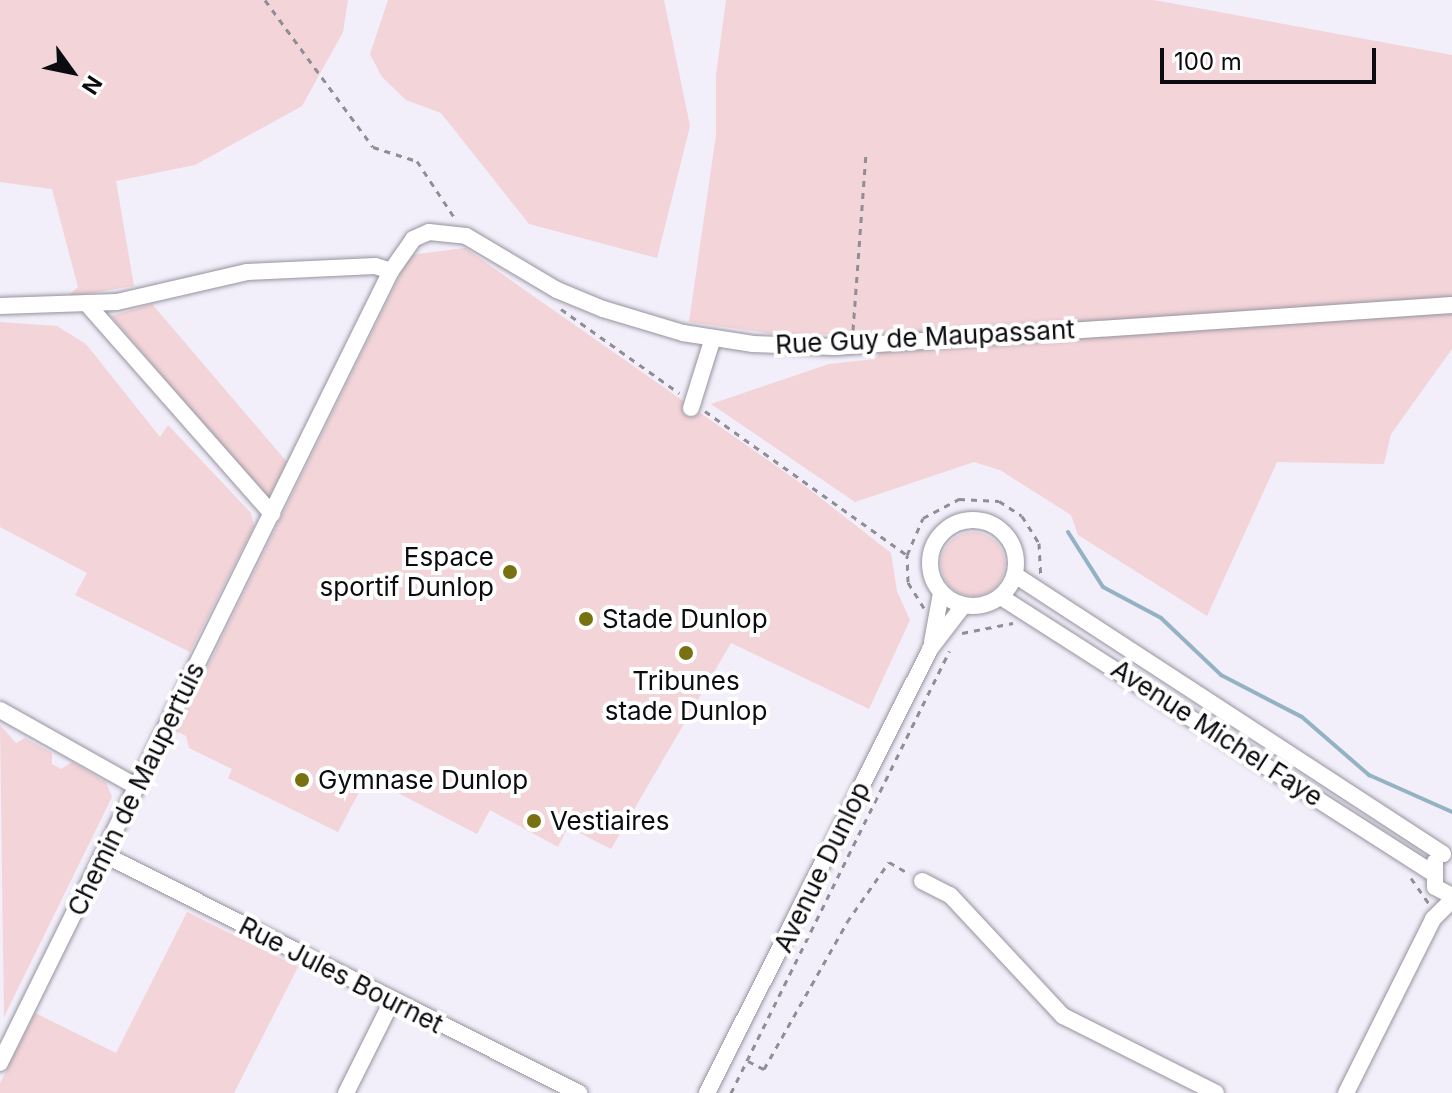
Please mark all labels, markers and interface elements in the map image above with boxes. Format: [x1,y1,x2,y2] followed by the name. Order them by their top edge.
[32,32,112,112] north arrow
[1164,32,1380,82] scale bar
[1174,47,1242,76] text: 100 m
[77,71,108,99] text: N
[774,314,1076,360] street label: Rue Guy de Maupassant
[320,541,494,602] place label: Espace sportif Dunlop
[501,563,519,581] marker: Espace sportif Dunlop
[602,603,768,635] place label: Stade Dunlop
[577,610,595,628] marker: Stade Dunlop
[677,644,695,662] marker: Tribunes stade Dunlop
[1106,653,1328,813] street label: Avenue Michel Faye
[61,657,211,921] street label: Chemin de Maupertuis
[605,665,767,726] place label: Tribunes stade Dunlop
[318,764,528,796] place label: Gymnase Dunlop
[293,771,311,789] marker: Gymnase Dunlop
[767,777,877,957] street label: Avenue Dunlop
[550,805,669,837] place label: Vestiaires
[525,812,543,830] marker: Vestiaires
[234,910,448,1040] street label: Rue Jules Bournet

